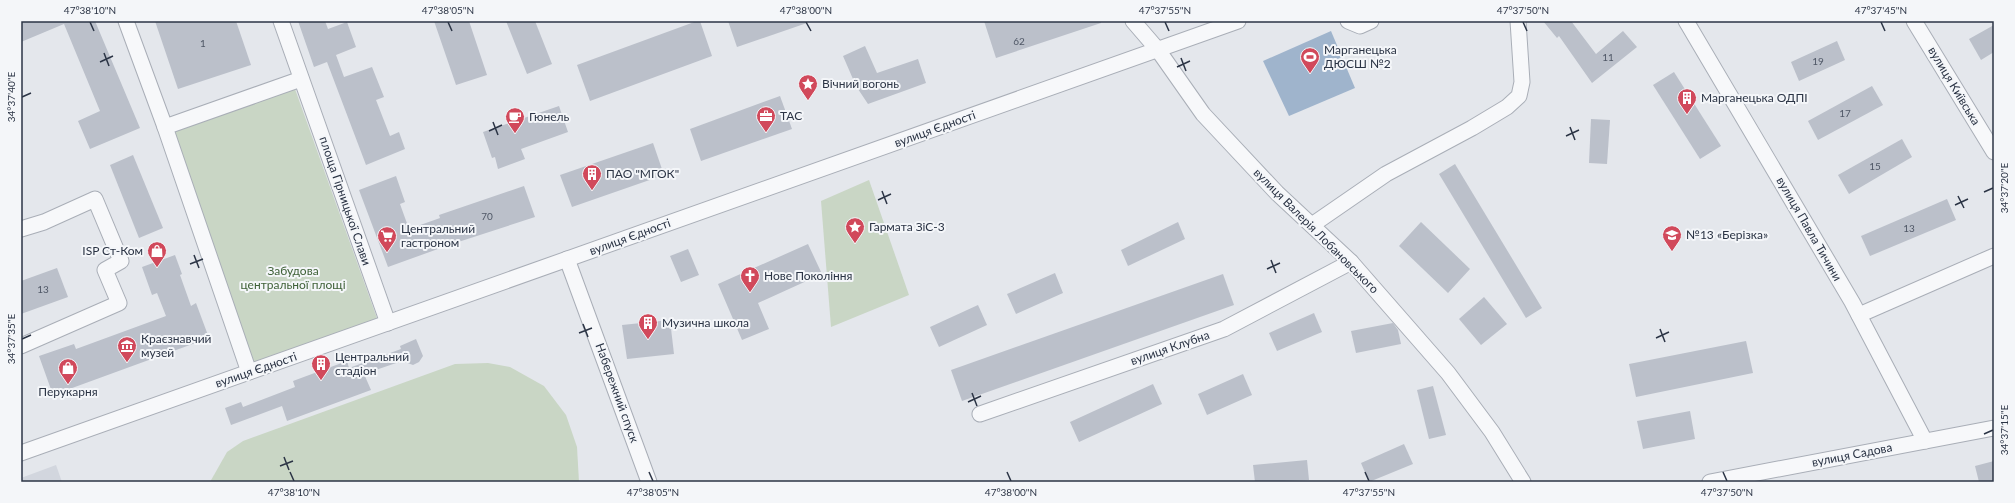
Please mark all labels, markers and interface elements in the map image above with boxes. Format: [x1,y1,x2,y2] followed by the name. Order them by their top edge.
[64,4,116,16] text: 47°38'10"N
[422,4,474,16] text: 47°38'05"N
[780,4,832,16] text: 47°38'00"N
[1139,4,1191,16] text: 47°37'55"N
[1497,4,1549,16] text: 47°37'50"N
[1855,4,1907,16] text: 47°37'45"N
[1013,35,1025,47] house number: 62
[200,37,206,49] house number: 1
[1324,42,1397,71] place label: Марганецька ДЮСШ №2
[1925,44,1984,128] street label: вулиця Київська
[1299,46,1321,74] sports icon: Марганецька ДЮСШ №2
[1602,51,1614,63] house number: 11
[1812,55,1824,67] house number: 19
[5,72,17,122] text: 34°37'40"E
[797,73,819,101] place icon: Вічний вогонь
[822,76,899,91] place label: Вічний вогонь
[1676,87,1698,115] building icon: Марганецька ОДПІ
[1701,90,1808,105] place label: Марганецька ОДПІ
[755,105,777,133] office icon: ТАС
[504,106,526,134] cafe icon: Гюнель
[892,107,978,150] street label: вулиця Єдності
[1839,107,1851,119] house number: 17
[780,108,802,123] place label: ТАС
[529,109,570,124] place label: Гюнель
[316,134,375,267] street label: площа Гірницької Слави
[1869,160,1881,172] house number: 15
[581,163,603,191] building icon: ПАО "МГОК"
[1998,163,2010,213] text: 34°37'20"E
[1251,165,1382,296] street label: вулиця Валерія Лобановського
[606,166,679,181] place label: ПАО "МГОК"
[1774,174,1845,284] street label: вулиця Павла Тичини
[481,210,493,222] house number: 70
[587,215,673,258] street label: вулиця Єдності
[844,216,866,244] place icon: Гармата ЗіС-3
[869,219,945,234] place label: Гармата ЗіС-3
[401,221,475,250] place label: Центральний гастроном
[1903,222,1915,234] house number: 13
[1661,224,1683,252] school or university icon: №13 «Берізка»
[376,225,398,253] supermarket icon: Центральний гастроном
[1686,227,1768,242] place label: №13 «Берізка»
[146,240,168,268] shop icon: ISP Ст-Ком
[82,243,143,258] place label: ISP Ст-Ком
[240,263,346,292] park label: Забудова центральної площі
[739,265,761,293] church icon: Нове Покоління
[764,268,853,283] place label: Нове Покоління
[37,283,49,295] house number: 13
[637,312,659,340] building icon: Музична школа
[5,314,17,364] text: 34°37'35"E
[662,315,749,330] place label: Музична школа
[1128,327,1211,368] street label: вулиця Клубна
[141,331,212,360] place label: Краєзнавчий музей
[116,335,138,363] museum icon: Краєзнавчий музей
[592,341,643,445] street label: Набережний спуск
[213,349,299,391] street label: вулиця Єдності
[335,349,409,378] place label: Центральний стадіон
[310,353,332,381] building icon: Центральний стадіон
[57,357,79,385] shop icon: Перукарня
[38,384,98,399] place label: Перукарня
[1998,405,2010,455] text: 34°37'15"E
[1810,439,1893,470] street label: вулиця Садова
[268,486,320,498] text: 47°38'10"N
[627,486,679,498] text: 47°38'05"N
[985,486,1037,498] text: 47°38'00"N
[1343,486,1395,498] text: 47°37'55"N
[1701,486,1753,498] text: 47°37'50"N

